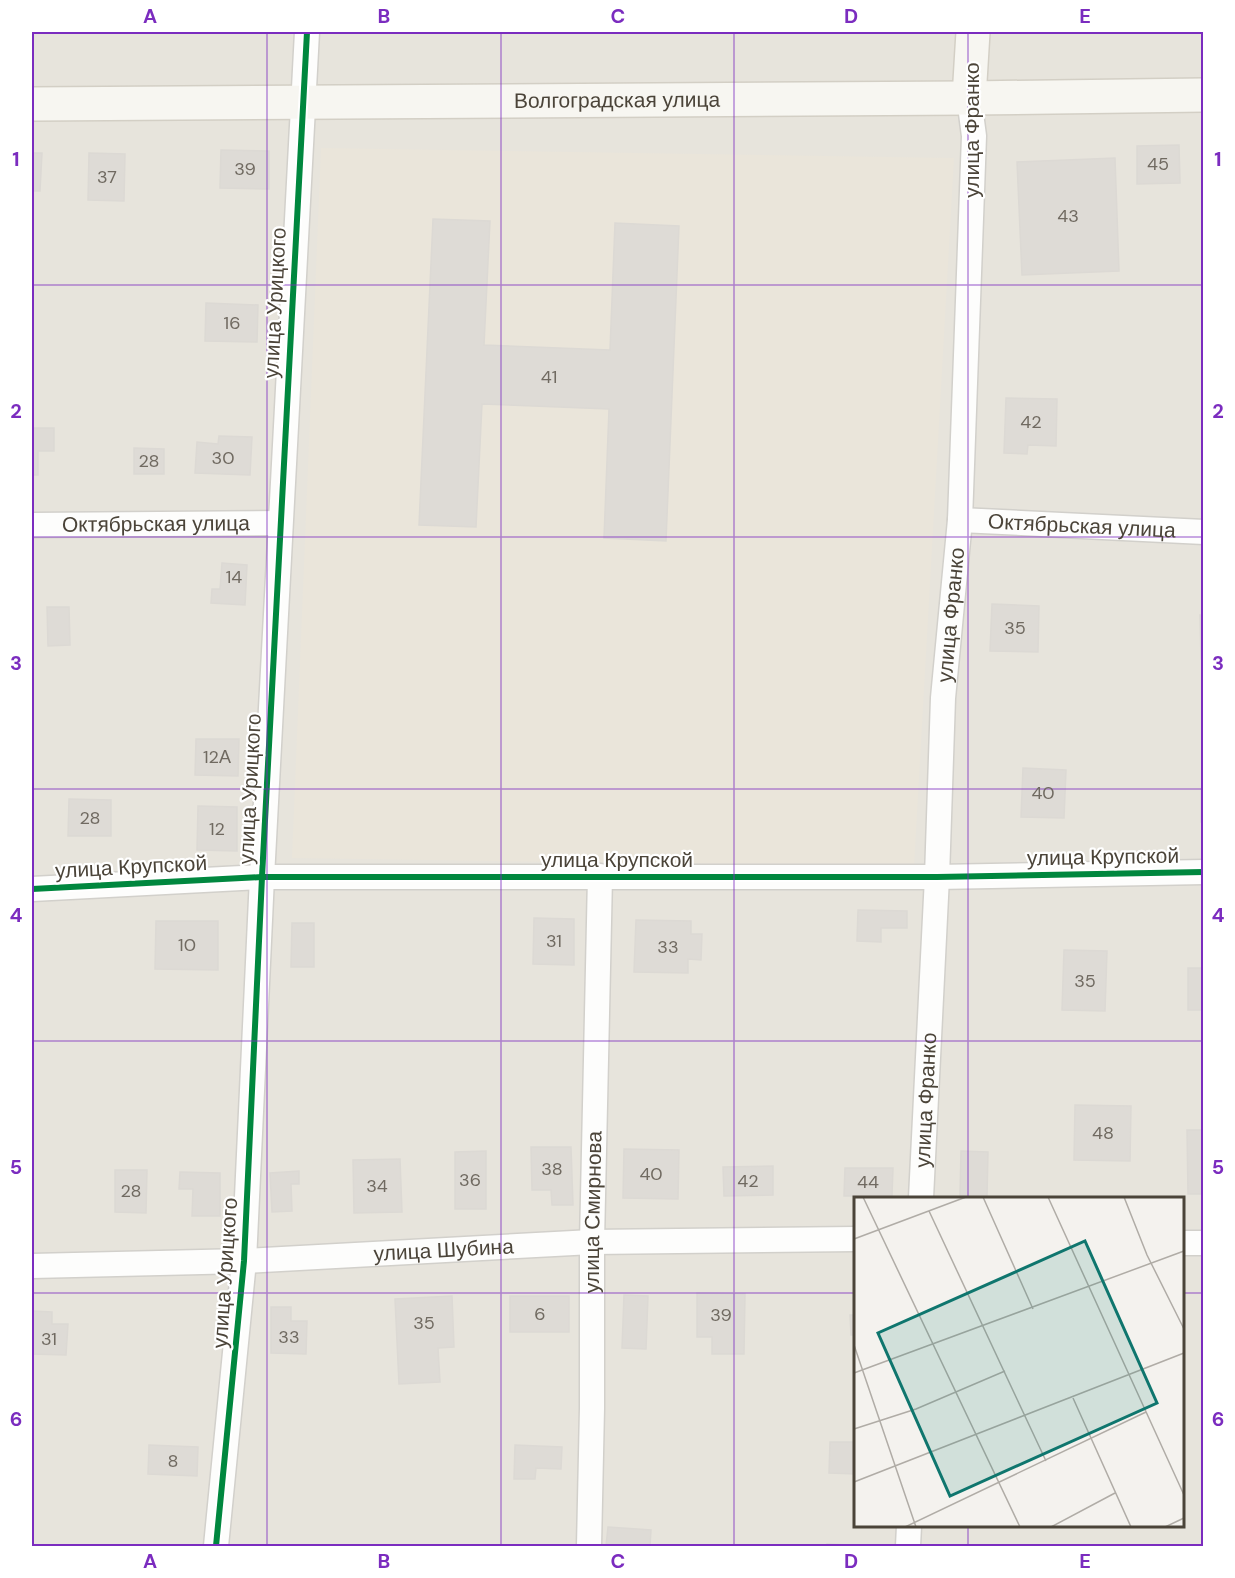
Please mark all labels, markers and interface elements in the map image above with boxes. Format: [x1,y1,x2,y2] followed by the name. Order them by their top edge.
[143,3,157,29] text: A
[378,3,390,29] text: B
[611,3,625,29] text: C
[844,3,858,29] text: D
[1079,3,1091,29] text: E
[958,62,986,198] street label: улица Франко
[514,86,721,115] street label: Волгоградская улица
[12,146,20,172] text: 1
[1214,146,1222,172] text: 1
[1147,152,1169,176] house number: 45
[234,157,256,181] house number: 39
[97,165,117,189] house number: 37
[1057,204,1079,228] house number: 43
[257,227,293,379] street label: улица Урицкого
[224,311,240,335] house number: 16
[541,365,557,389] house number: 41
[10,398,22,424] text: 2
[1212,398,1224,424] text: 2
[1020,410,1042,434] house number: 42
[212,446,234,470] house number: 30
[138,449,160,473] house number: 28
[987,507,1177,545] street label: Октябрьская улица
[62,509,250,539] street label: Октябрьская улица
[931,546,971,684] street label: улица Франко
[226,565,242,589] house number: 14
[1004,616,1026,640] house number: 35
[10,650,22,676] text: 3
[1212,650,1224,676] text: 3
[232,713,268,865] street label: улица Урицкого
[203,745,231,769] house number: 12А
[1031,781,1055,805] house number: 40
[79,806,101,830] house number: 28
[209,817,225,841] house number: 12
[1027,842,1179,872] street label: улица Крупской
[541,846,693,874] street label: улица Крупской
[54,849,208,885] street label: улица Крупской
[10,902,23,928] text: 4
[1212,902,1225,928] text: 4
[546,929,562,953] house number: 31
[178,933,196,957] house number: 10
[657,935,679,959] house number: 33
[1074,969,1096,993] house number: 35
[909,1032,943,1168] street label: улица Франко
[1092,1121,1114,1145] house number: 48
[578,1130,608,1293] street label: улица Смирнова
[10,1154,22,1180] text: 5
[1212,1154,1224,1180] text: 5
[541,1157,563,1181] house number: 38
[639,1162,663,1186] house number: 40
[459,1168,481,1192] house number: 36
[737,1169,759,1193] house number: 42
[857,1170,879,1194] house number: 44
[366,1174,388,1198] house number: 34
[120,1179,142,1203] house number: 28
[206,1197,244,1349] street label: улица Урицкого
[854,1197,1184,1527] inset map
[373,1232,515,1268] street label: улица Шубина
[534,1302,546,1326] house number: 6
[710,1303,732,1327] house number: 39
[413,1311,435,1335] house number: 35
[278,1325,300,1349] house number: 33
[41,1327,57,1351] house number: 31
[10,1406,22,1432] text: 6
[1212,1406,1224,1432] text: 6
[168,1449,178,1473] house number: 8
[143,1548,157,1574] text: A
[378,1548,390,1574] text: B
[611,1548,625,1574] text: C
[844,1548,858,1574] text: D
[1079,1548,1091,1574] text: E

